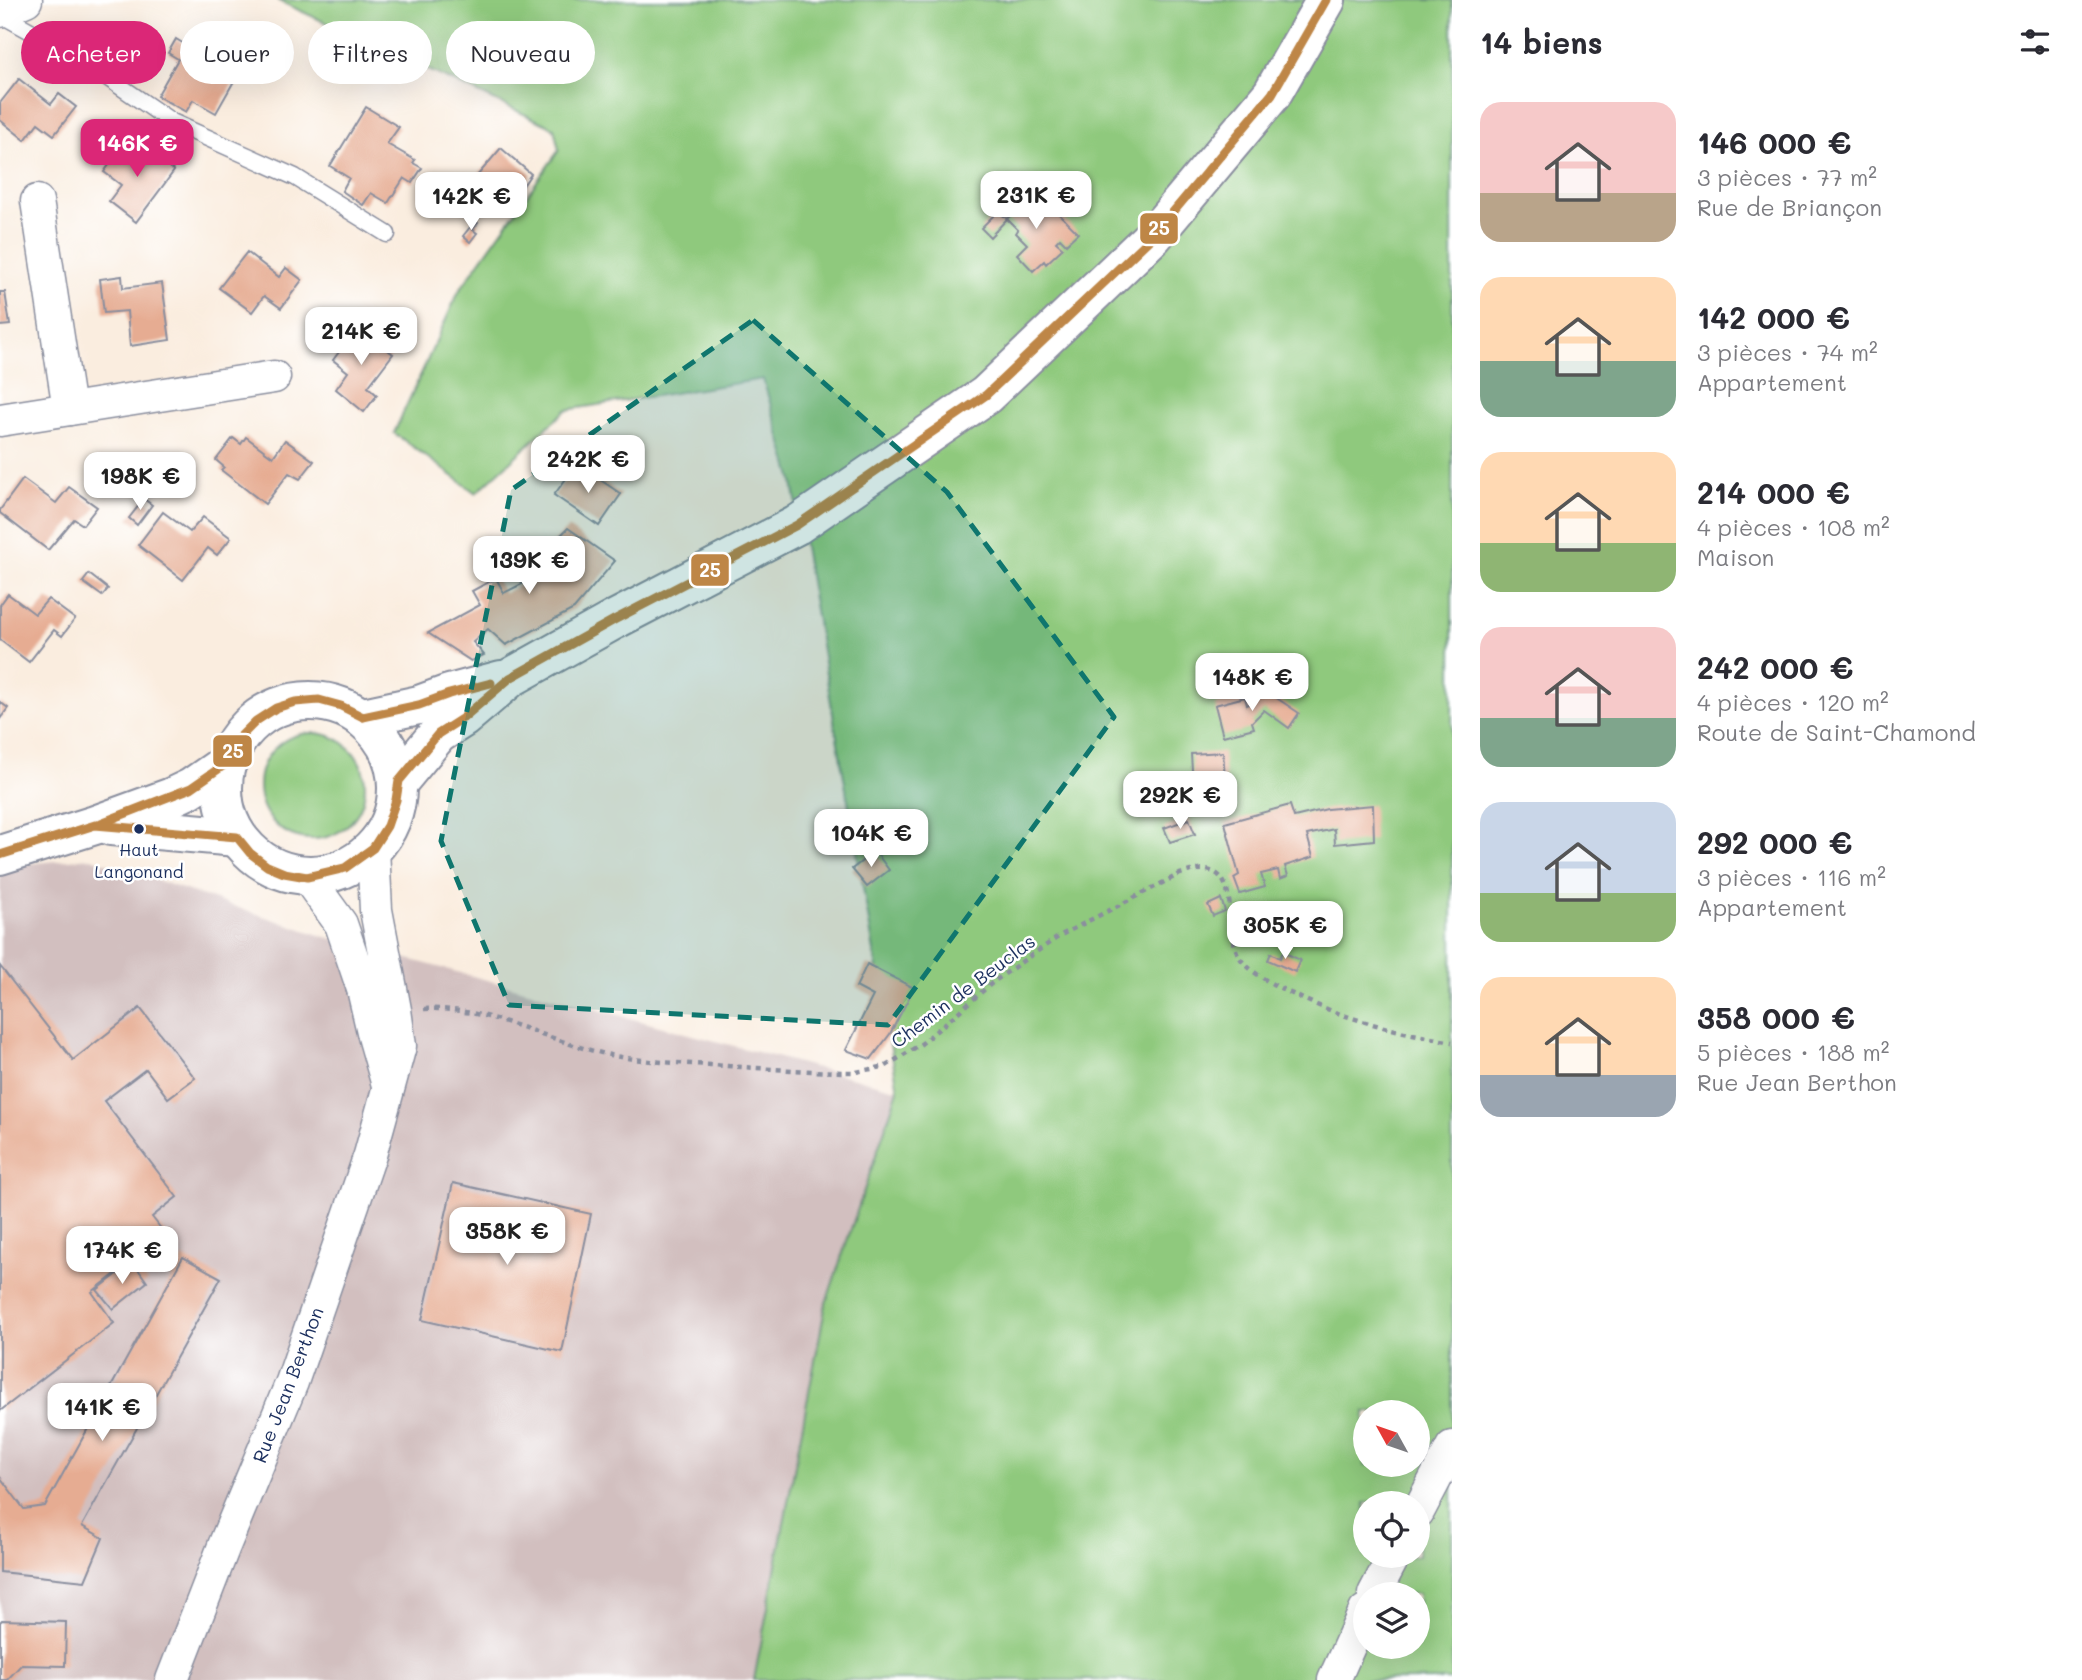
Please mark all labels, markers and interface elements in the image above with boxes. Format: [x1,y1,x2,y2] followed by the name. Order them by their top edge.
[21,21,166,84] chip: Acheter
[180,21,294,84] chip: Louer
[308,21,432,84] chip: Filtres
[446,21,595,84] chip: Nouveau
[1480,22,1603,62] text: 14 biens
[2016,23,2054,61] icon: filters
[80,120,194,179] pin: 146K €
[1697,122,1851,162] text: 146 000 €
[97,127,177,157] text: 146K €
[1536,130,1620,214] icon: home
[1697,162,1877,192] text: 3 pièces · 77 m²
[979,172,1093,231] pin: 231K €
[414,173,528,232] pin: 142K €
[997,179,1075,209] text: 231K €
[431,180,511,210] text: 142K €
[1697,192,1882,222] text: Rue de Briançon
[1139,212,1179,245] line badge: 25
[1148,215,1170,240] text: 25
[1697,297,1850,337] text: 142 000 €
[1536,305,1620,389] icon: home
[304,308,418,367] pin: 214K €
[321,315,401,345] text: 214K €
[1697,337,1878,367] text: 3 pièces · 74 m²
[1697,367,1847,397] text: Appartement
[531,435,645,495] pin: 242K €
[547,443,629,473] text: 242K €
[83,452,197,512] pin: 198K €
[100,460,180,490] text: 198K €
[1697,472,1850,512] text: 214 000 €
[1536,480,1620,564] icon: home
[1697,512,1890,542] text: 4 pièces · 108 m²
[472,536,586,596] pin: 139K €
[1697,542,1774,572] text: Maison
[489,544,569,574] text: 139K €
[690,553,730,587] line badge: 25
[699,557,721,582] text: 25
[1697,647,1853,687] text: 242 000 €
[1195,654,1309,713] pin: 148K €
[1536,655,1620,739] icon: home
[1211,661,1293,691] text: 148K €
[1697,687,1889,717] text: 4 pièces · 120 m²
[1697,717,1976,747] text: Route de Saint-Chamond
[212,734,253,768] line badge: 25
[222,738,244,763] text: 25
[1123,772,1237,831] pin: 292K €
[1139,779,1221,809] text: 292K €
[814,810,928,869] pin: 104K €
[830,817,912,847] text: 104K €
[132,822,146,836] marker: Haut Langonand
[1697,822,1852,862] text: 292 000 €
[1536,830,1620,914] icon: home
[94,838,184,882] place label: Haut Langonand
[1697,862,1886,892] text: 3 pièces · 116 m²
[1697,892,1847,922] text: Appartement
[1228,902,1342,961] pin: 305K €
[1243,909,1327,939] text: 305K €
[886,928,1040,1053] street label: Chemin de Beuclas
[1697,997,1855,1037] text: 358 000 €
[1536,1005,1620,1089] icon: home
[1697,1037,1889,1067] text: 5 pièces · 188 m²
[1697,1067,1897,1097] text: Rue Jean Berthon
[450,1208,564,1267] pin: 358K €
[465,1215,549,1245] text: 358K €
[65,1226,179,1286] pin: 174K €
[82,1234,162,1264] text: 174K €
[246,1303,329,1466] street label: Rue Jean Berthon
[45,1384,159,1443] pin: 141K €
[63,1391,141,1421] text: 141K €
[1353,1400,1430,1477] north arrow
[1353,1400,1430,1659] map controls
[1353,1491,1430,1568] button: locate
[1353,1582,1430,1659] button: layers

